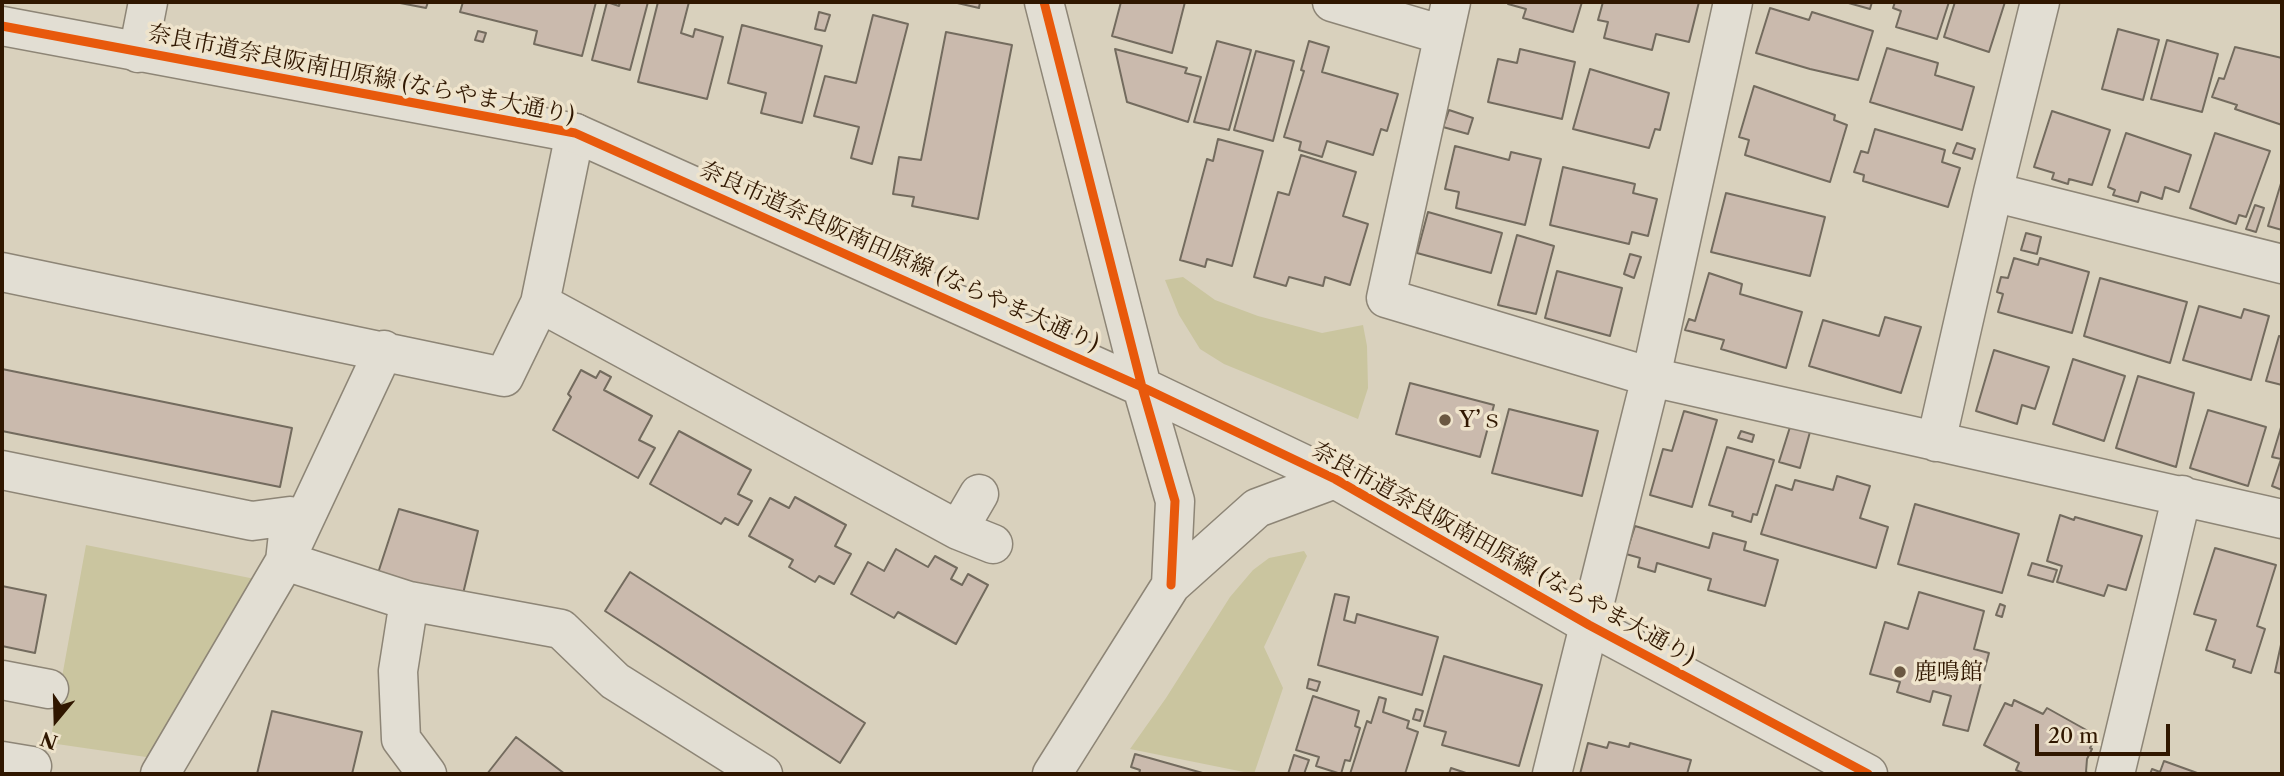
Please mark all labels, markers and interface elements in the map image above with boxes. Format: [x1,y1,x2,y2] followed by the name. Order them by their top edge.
[145,20,577,130] street label: 奈良市道奈良阪南田原線 (ならやま大通り)
[695,156,1103,358] street label: 奈良市道奈良阪南田原線 (ならやま大通り)
[1459,406,1504,434] place label: Y’ｓ
[1437,412,1453,428] marker: Y’ｓ
[1306,437,1700,671] street label: 奈良市道奈良阪南田原線 (ならやま大通り)
[1914,658,1983,686] place label: 鹿鳴館
[1892,664,1908,680] marker: 鹿鳴館
[21,685,91,755] north arrow
[2039,710,2174,754] scale bar
[2048,723,2099,748] text: 20 m
[37,727,61,754] text: N

